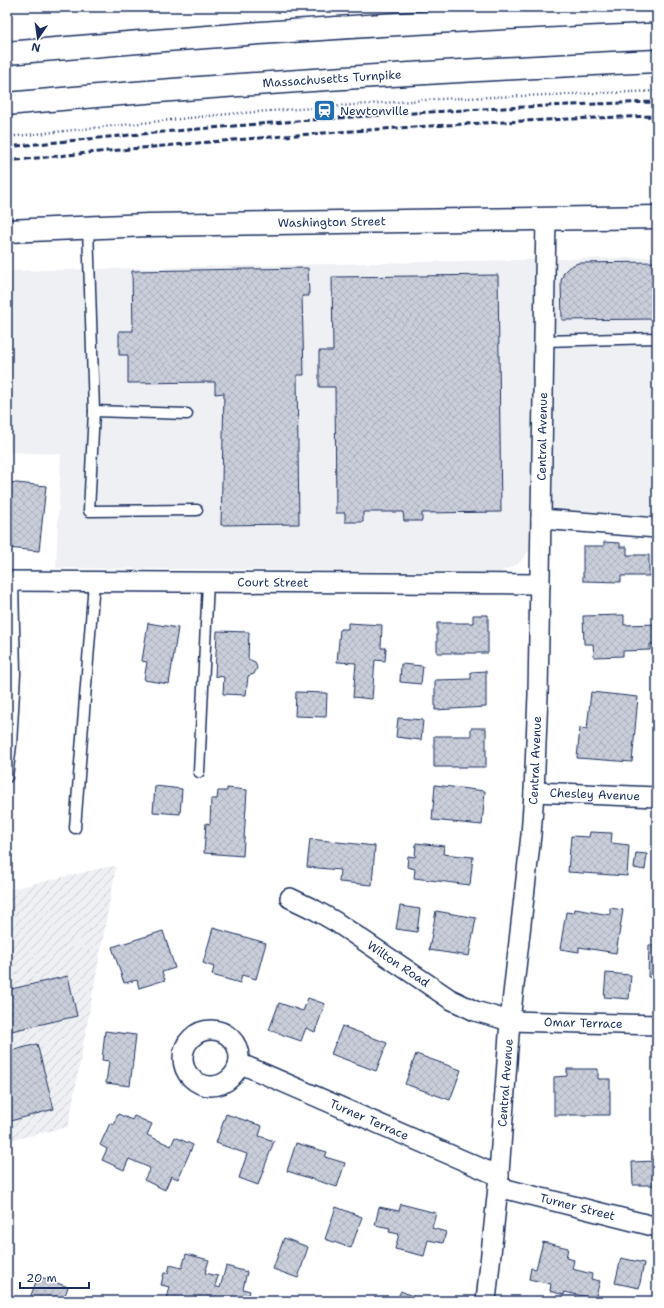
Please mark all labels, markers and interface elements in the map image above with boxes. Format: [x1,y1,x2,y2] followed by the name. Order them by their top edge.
[18,18,58,58] north arrow
[30,39,42,56] text: N
[262,66,402,91] street label: Massachusetts Turnpike
[311,98,337,124] station icon: Newtonville
[340,103,409,119] place label: Newtonville
[278,213,386,231] street label: Washington Street
[534,392,551,481] street label: Central Avenue
[237,574,309,591] street label: Court Street
[525,716,545,805] street label: Central Avenue
[549,785,641,804] street label: Chesley Avenue
[364,937,433,991] street label: Wilton Road
[544,1014,623,1032] street label: Omar Terrace
[494,1038,517,1128] street label: Central Avenue
[327,1095,411,1144] street label: Turner Terrace
[538,1190,617,1224] street label: Turner Street
[20,1264,89,1290] scale bar
[26,1270,57,1286] text: 20 m

